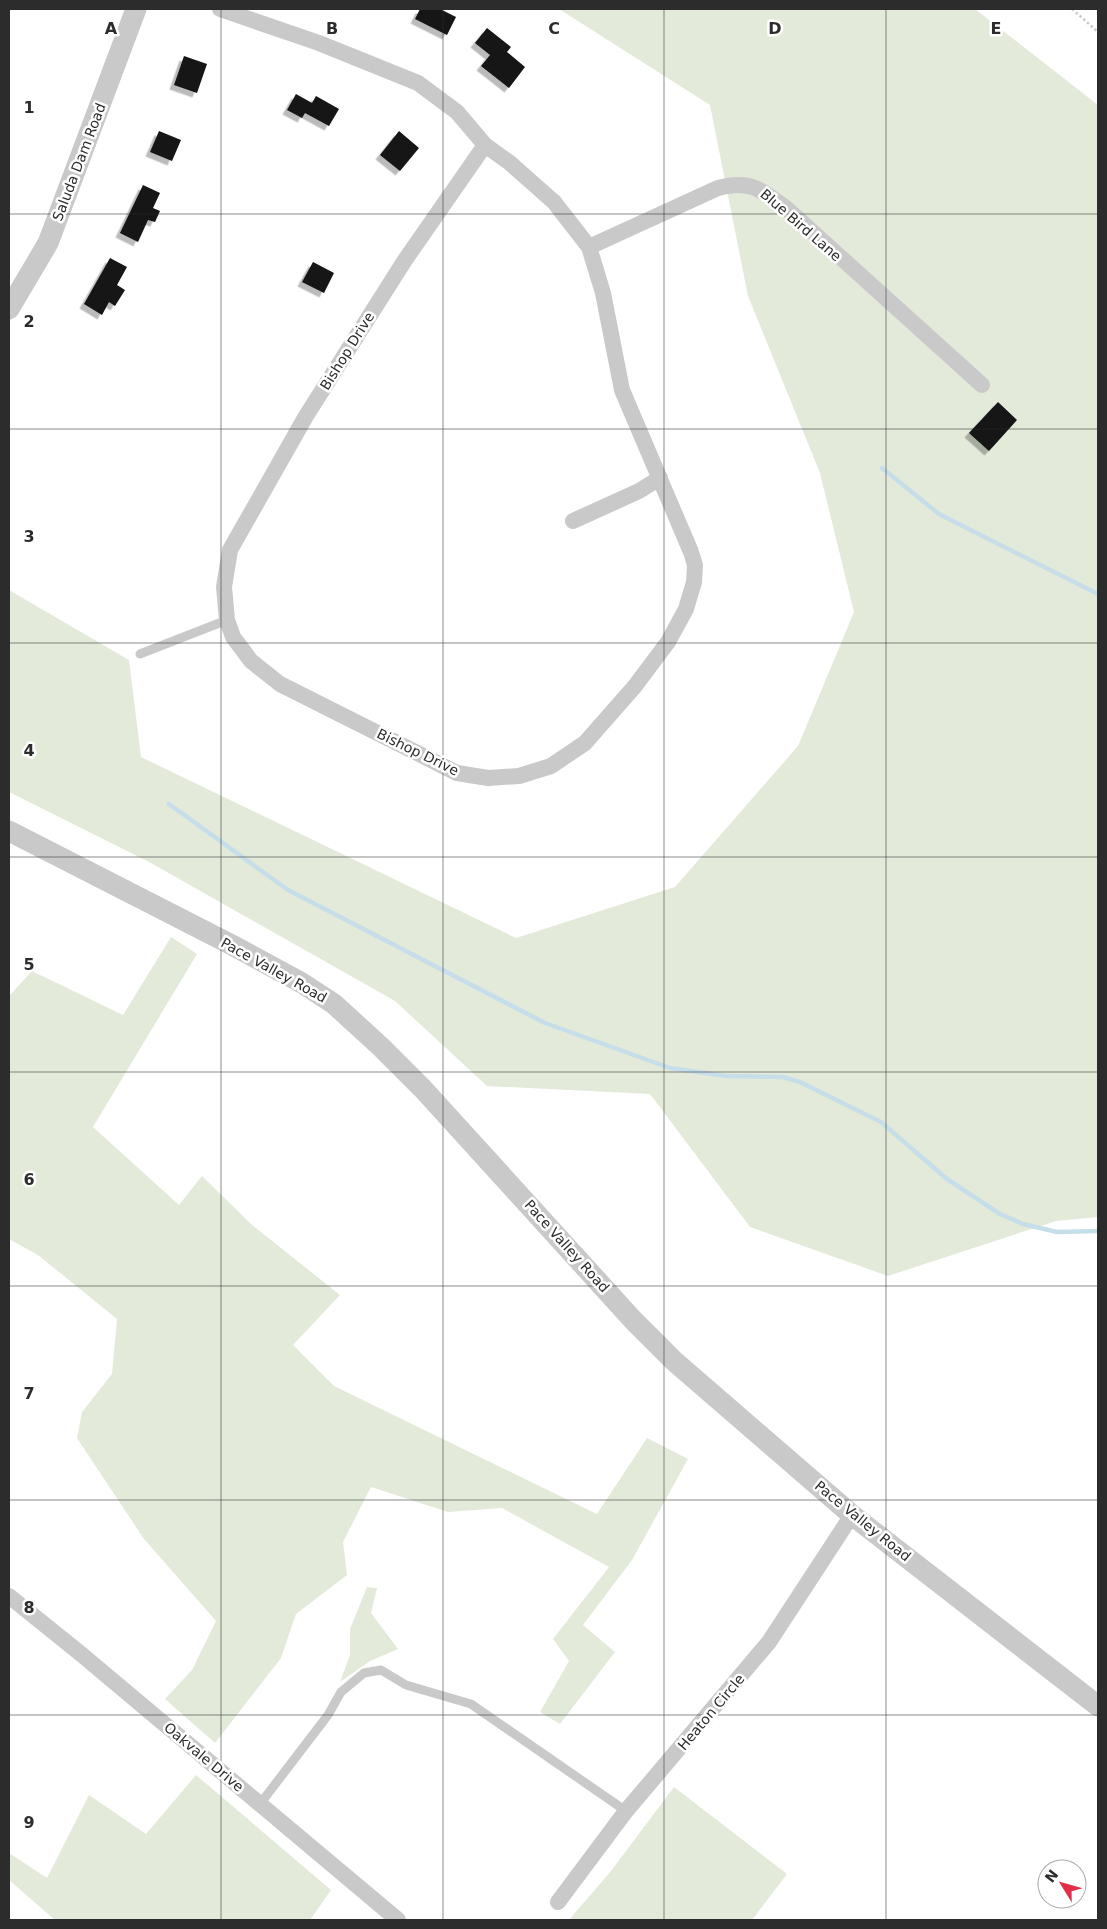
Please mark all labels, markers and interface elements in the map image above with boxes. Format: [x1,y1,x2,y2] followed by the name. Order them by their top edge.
[105,19,118,38] text: A
[326,19,338,38] text: B
[548,19,560,38] text: C
[768,19,782,38] text: D
[991,19,1001,38] text: E
[23,98,35,117] text: 1
[49,101,109,223] street label: Saluda Dam Road
[757,186,845,264] street label: Blue Bird Lane
[317,309,377,393] street label: Bishop Drive
[23,312,35,331] text: 2
[23,527,35,546] text: 3
[375,725,461,779] street label: Bishop Drive
[23,741,35,760] text: 4
[218,934,330,1006] street label: Pace Valley Road
[23,955,35,974] text: 5
[23,1170,35,1189] text: 6
[521,1197,613,1295] street label: Pace Valley Road
[23,1384,35,1403] text: 7
[812,1478,914,1564] street label: Pace Valley Road
[23,1598,35,1617] text: 8
[675,1671,747,1753] street label: Heaton Circle
[161,1719,247,1795] street label: Oakvale Drive
[23,1813,35,1832] text: 9
[1037,1859,1087,1909] north arrow
[1042,1867,1062,1886] text: N

